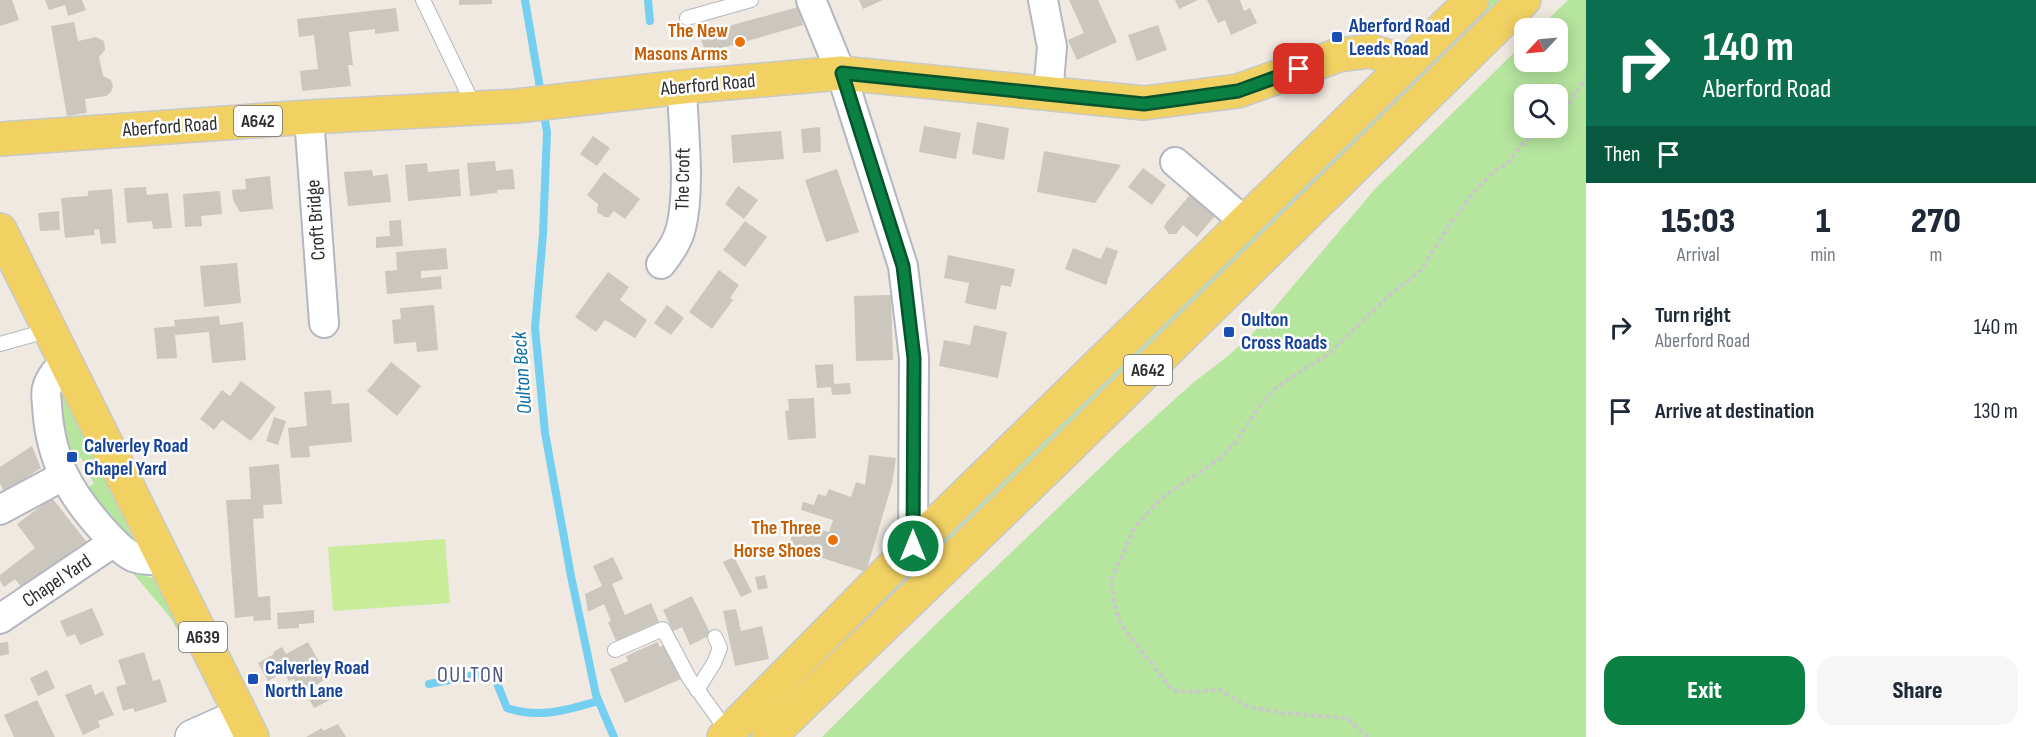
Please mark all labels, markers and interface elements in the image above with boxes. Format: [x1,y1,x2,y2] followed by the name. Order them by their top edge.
[1348,14,1450,61] place label: Aberford Road Leeds Road
[1514,18,1568,72] north arrow
[1514,18,1568,138] map controls
[634,19,728,66] place label: The New Masons Arms
[1703,22,1794,73] text: 140 m
[1604,24,1682,102] icon: right
[1330,30,1344,44] marker: Aberford Road Leeds Road
[733,35,747,49] marker: The New Masons Arms
[1273,43,1324,94] pin
[1282,52,1315,85] icon: arrive
[659,69,756,101] street label: Aberford Road
[1703,73,1831,105] text: Aberford Road
[1514,84,1568,138] button: search
[234,106,282,136] road number: A642
[121,112,218,142] street label: Aberford Road
[1652,138,1685,171] icon: arrive
[1604,141,1640,168] text: Then
[670,147,696,211] street label: The Croft
[301,179,331,261] street label: Croft Bridge
[1661,200,1735,243] text: 15:03
[1816,200,1830,243] text: 1
[1911,200,1961,243] text: 270
[1677,243,1720,267] text: Arrival
[1811,243,1836,267] text: min
[1929,243,1942,267] text: m
[1655,302,1731,329] text: Turn right
[1241,308,1327,355] place label: Oulton Cross Roads
[1604,311,1637,344] icon: right
[1974,314,2018,341] text: 140 m
[1222,325,1236,339] marker: Oulton Cross Roads
[1655,329,1750,353] text: Aberford Road
[507,330,537,415] water label: Oulton Beck
[1124,355,1172,385] road number: A642
[1604,395,1637,428] icon: arrive
[1655,398,1814,425] text: Arrive at destination
[1974,398,2018,425] text: 130 m
[84,434,188,481] place label: Calverley Road Chapel Yard
[65,450,79,464] marker: Calverley Road Chapel Yard
[881,514,945,578] position arrow
[733,516,821,563] place label: The Three Horse Shoes
[826,533,840,547] marker: The Three Horse Shoes
[18,549,96,613] street label: Chapel Yard
[179,622,227,652] road number: A639
[265,656,369,703] place label: Calverley Road North Lane
[1604,656,1805,725] button: Exit
[1817,656,2018,725] button: Share
[437,662,505,689] district label: OULTON
[246,672,260,686] marker: Calverley Road North Lane

